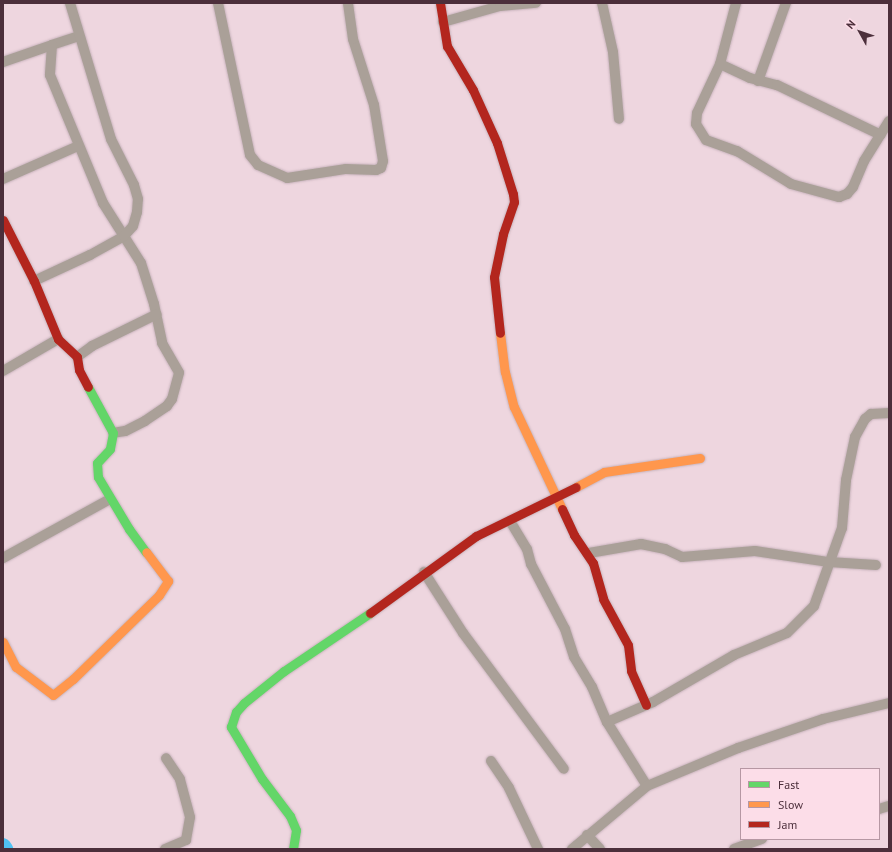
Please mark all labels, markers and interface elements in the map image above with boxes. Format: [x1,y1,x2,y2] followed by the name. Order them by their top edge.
[840,12,880,52] north arrow
[843,17,858,32] text: N
[740,768,880,840] legend
[778,777,799,792] text: Fast
[778,797,803,812] text: Slow
[778,817,797,832] text: Jam

